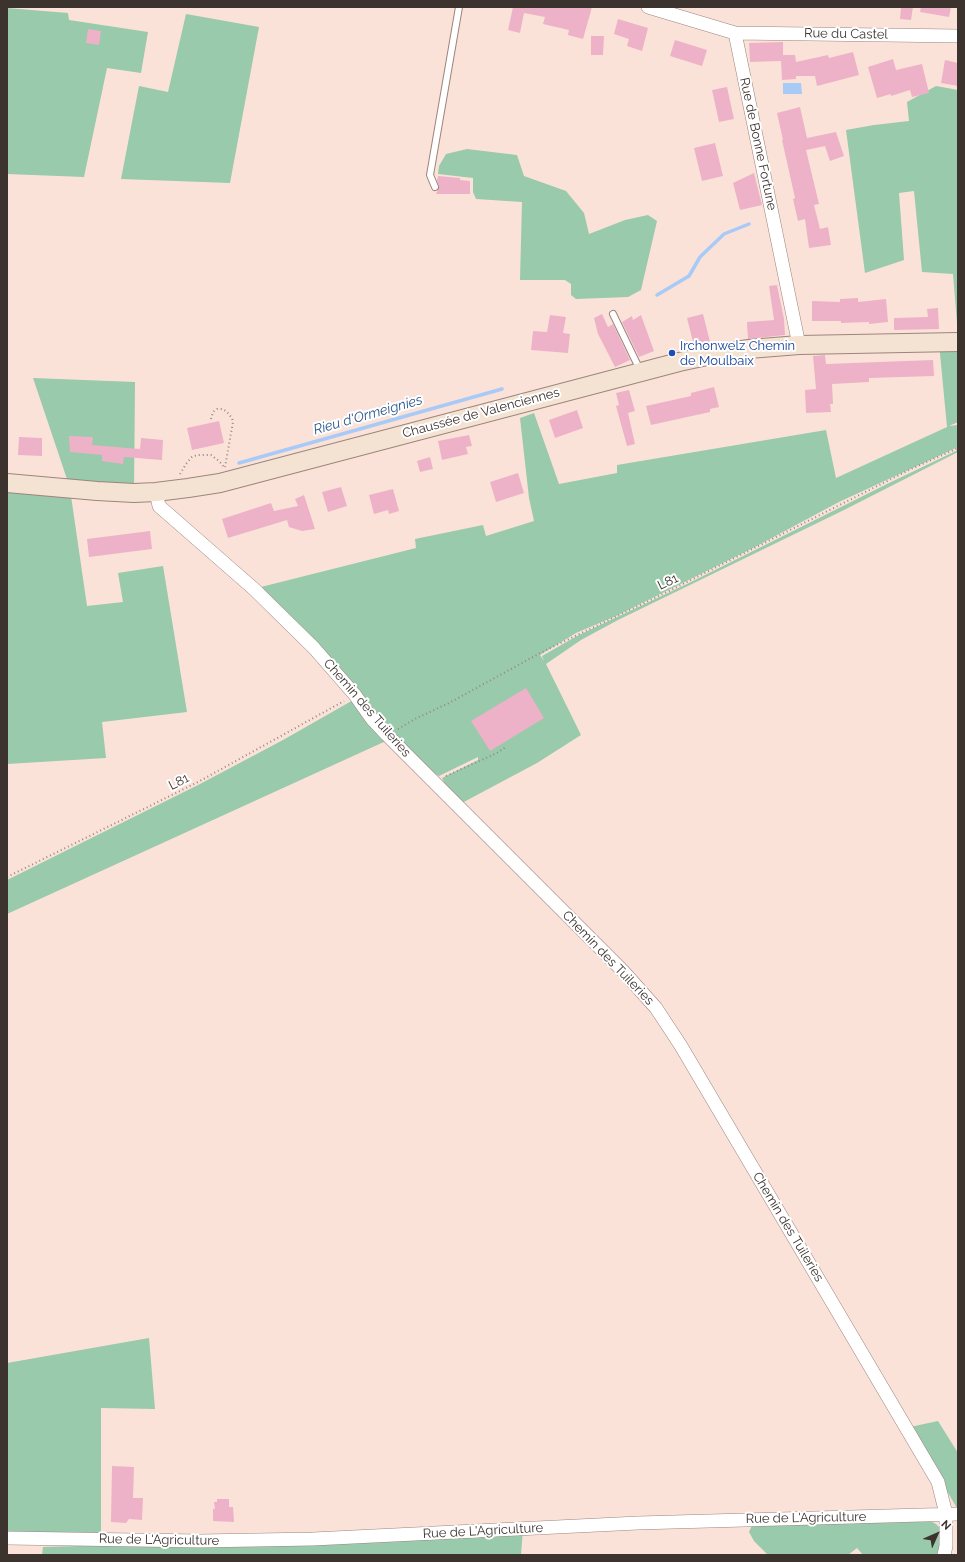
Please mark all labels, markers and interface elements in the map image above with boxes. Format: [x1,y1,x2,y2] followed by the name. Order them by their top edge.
[804,25,888,43] street label: Rue du Castel
[736,76,780,212] street label: Rue de Bonne Fortune
[680,338,795,369] place label: Irchonwelz Chemin de Moulbaix
[667,348,677,358] marker: Irchonwelz Chemin de Moulbaix
[401,384,561,442] street label: Chaussée de Valenciennes
[312,391,424,439] water label: Rieu d'Ormeignies
[655,570,681,594] street label: L81
[320,656,414,760] street label: Chemin des Tuileries
[166,770,192,794] street label: L81
[559,908,657,1008] street label: Chemin des Tuileries
[749,1169,827,1285] street label: Chemin des Tuileries
[746,1509,866,1527] street label: Rue de L'Agriculture
[917,1514,957,1554] north arrow
[938,1518,953,1533] text: N
[422,1520,544,1542] street label: Rue de L'Agriculture
[99,1531,219,1549] street label: Rue de L'Agriculture

